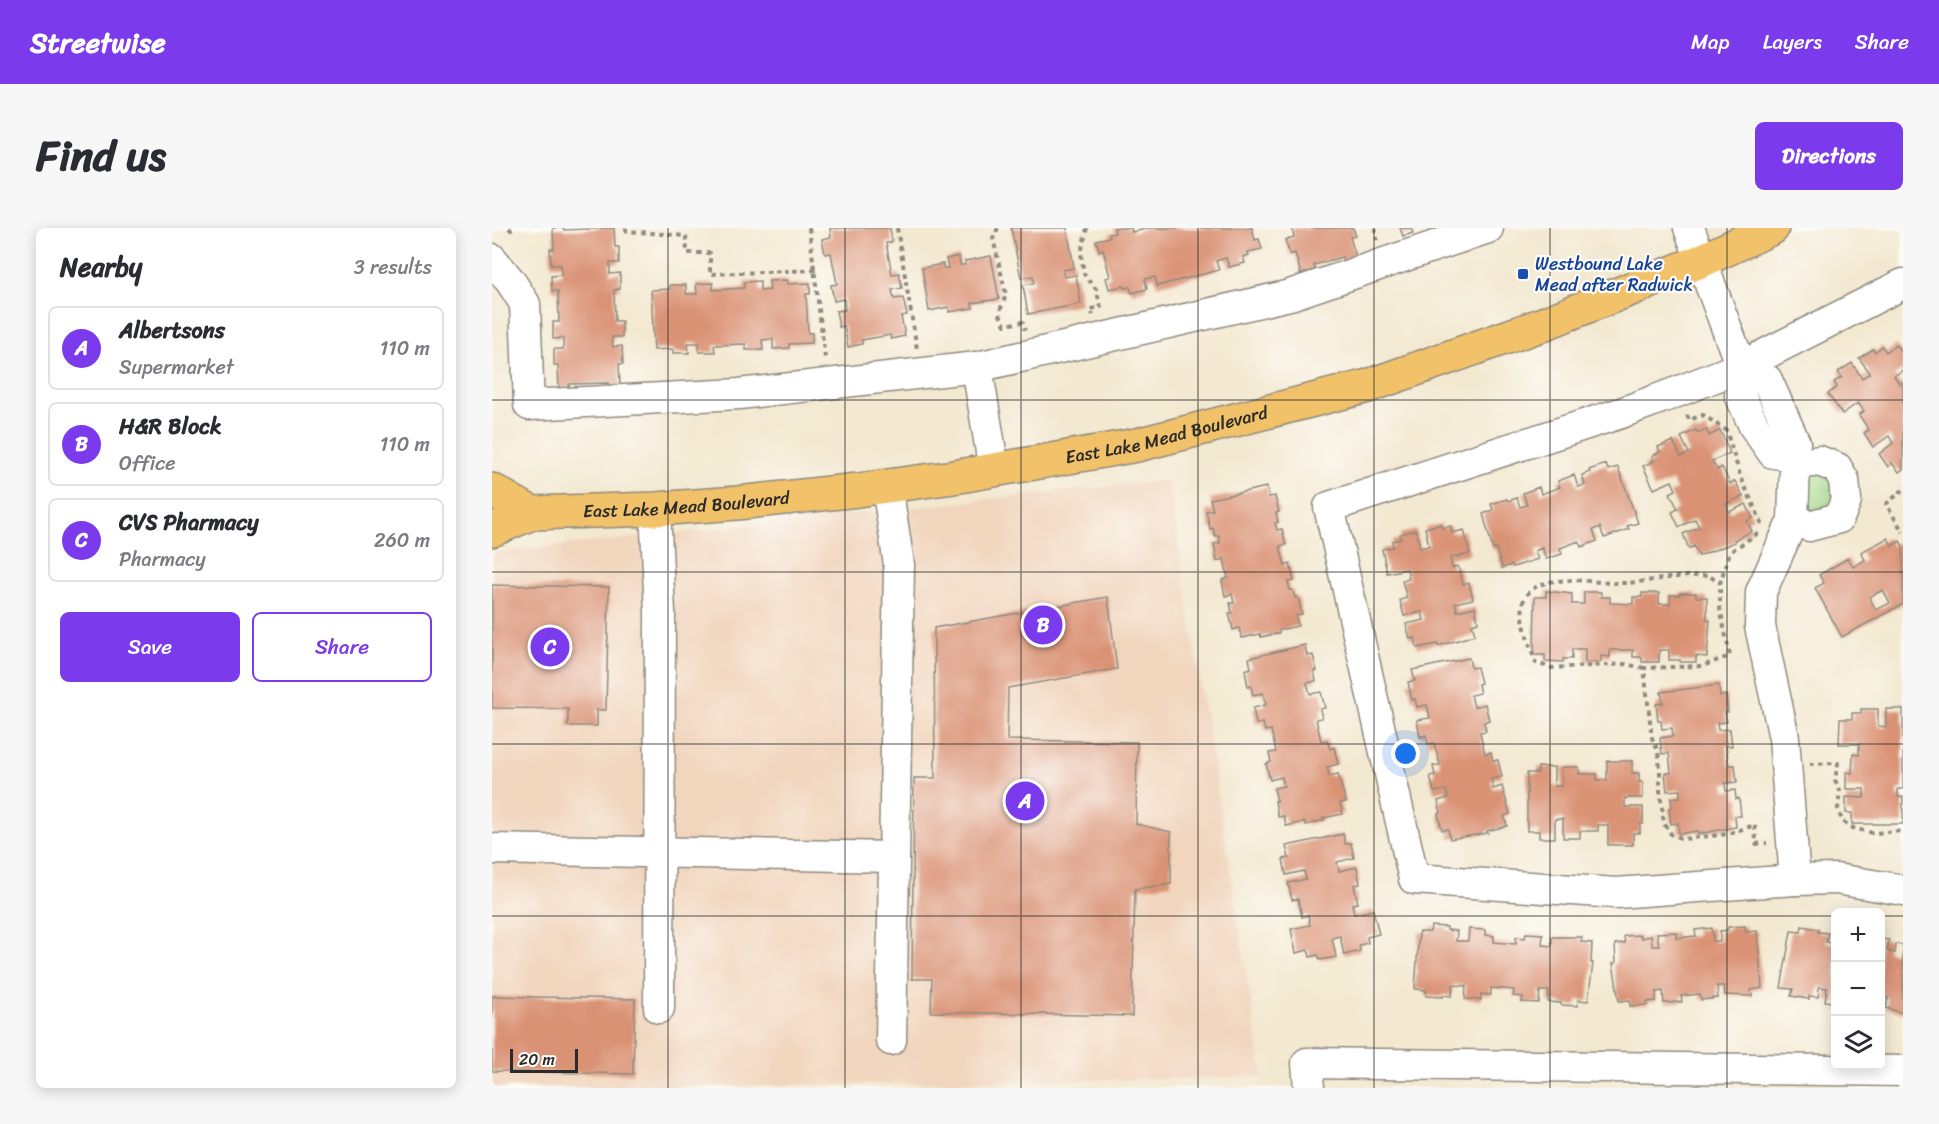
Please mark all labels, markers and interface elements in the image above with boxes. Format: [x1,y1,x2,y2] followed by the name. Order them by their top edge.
[30,18,166,67] text: Streetwise
[1691,23,1730,61] text: Map
[1763,23,1822,61] text: Layers
[1855,23,1909,61] text: Share
[36,119,166,193] text: Find us
[1755,122,1903,190] button: Directions
[60,244,142,290] text: Nearby
[1535,248,1693,301] place label: Westbound Lake Mead after Radwick
[354,250,432,285] text: 3 results
[1516,267,1530,281] marker: Westbound Lake Mead after Radwick
[119,311,225,350] text: Albertsons
[75,331,88,366] text: A
[380,331,430,366] text: 110 m
[119,350,234,385] text: Supermarket
[1063,396,1273,473] street label: East Lake Mead Boulevard
[119,407,222,446] text: H&R Block
[75,427,88,462] text: B
[380,427,430,462] text: 110 m
[119,446,175,481] text: Office
[583,481,793,527] street label: East Lake Mead Boulevard
[119,503,259,542] text: CVS Pharmacy
[75,523,88,558] text: C
[374,523,430,558] text: 260 m
[119,542,206,577] text: Pharmacy
[1024,602,1062,648] pin: B
[60,612,240,682] button: Save
[252,612,432,682] button: Share
[530,624,570,670] pin: C
[1391,739,1420,768] your location
[1006,778,1044,824] pin: A
[1831,908,1885,1070] map controls
[1831,908,1885,962] button: +
[1831,962,1885,1016] button: −
[1831,1016,1885,1070] button: layers
[519,1045,555,1074] text: 20 m
[510,1046,578,1074] scale bar

